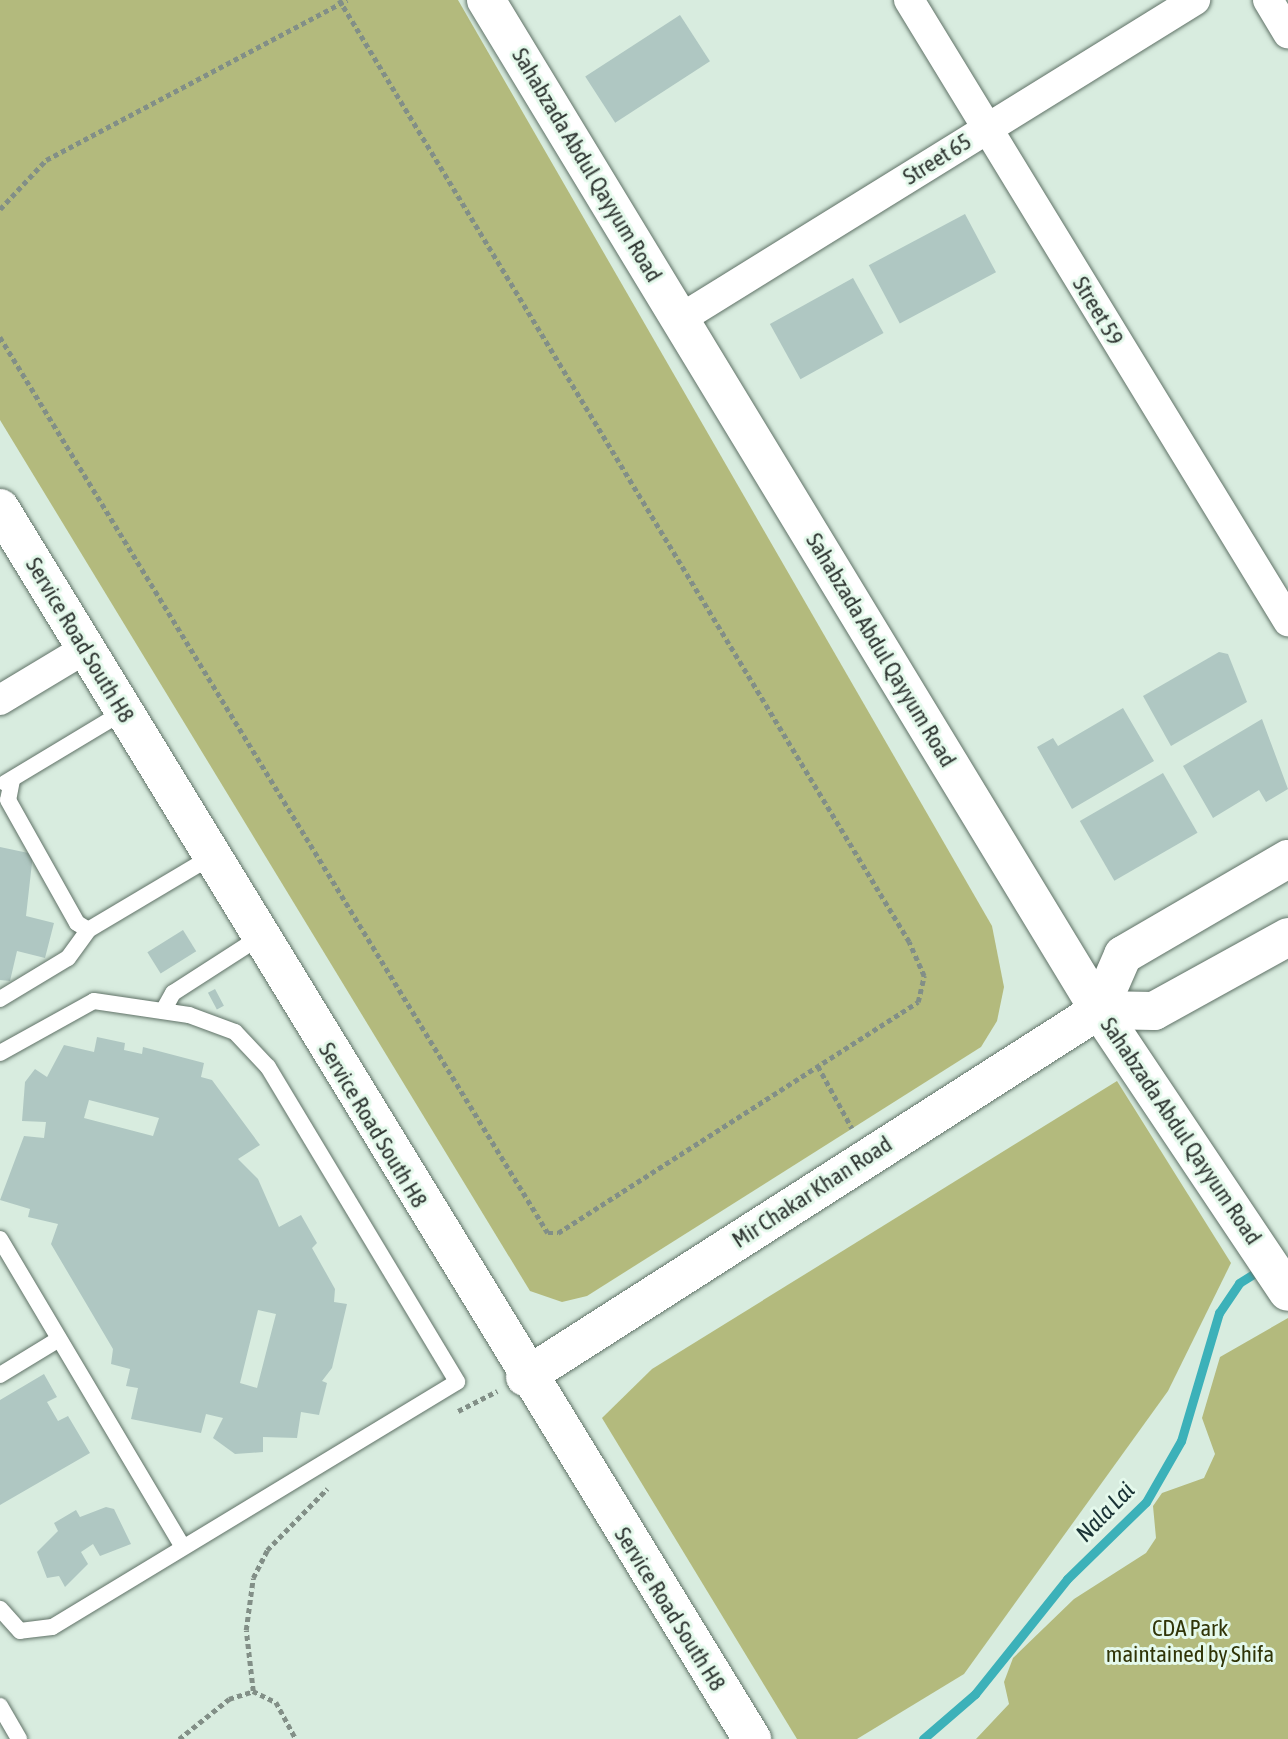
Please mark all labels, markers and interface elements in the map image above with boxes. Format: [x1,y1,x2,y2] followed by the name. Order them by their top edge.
[506,43,668,287] street label: Sahabzada Abdul Qayyum Road
[898,127,976,191] street label: Street 65
[1067,272,1129,350] street label: Street 59
[800,528,962,772] street label: Sahabzada Abdul Qayyum Road
[20,553,140,727] street label: Service Road South H8
[1095,1012,1267,1250] street label: Sahabzada Abdul Qayyum Road
[313,1038,433,1212] street label: Service Road South H8
[727,1130,897,1254] street label: Mir Chakar Khan Road
[1070,1476,1140,1548] water label: Nala Lai
[609,1522,731,1696] street label: Service Road South H8
[1106,1614,1274,1668] park label: CDA Park maintained by Shifa

